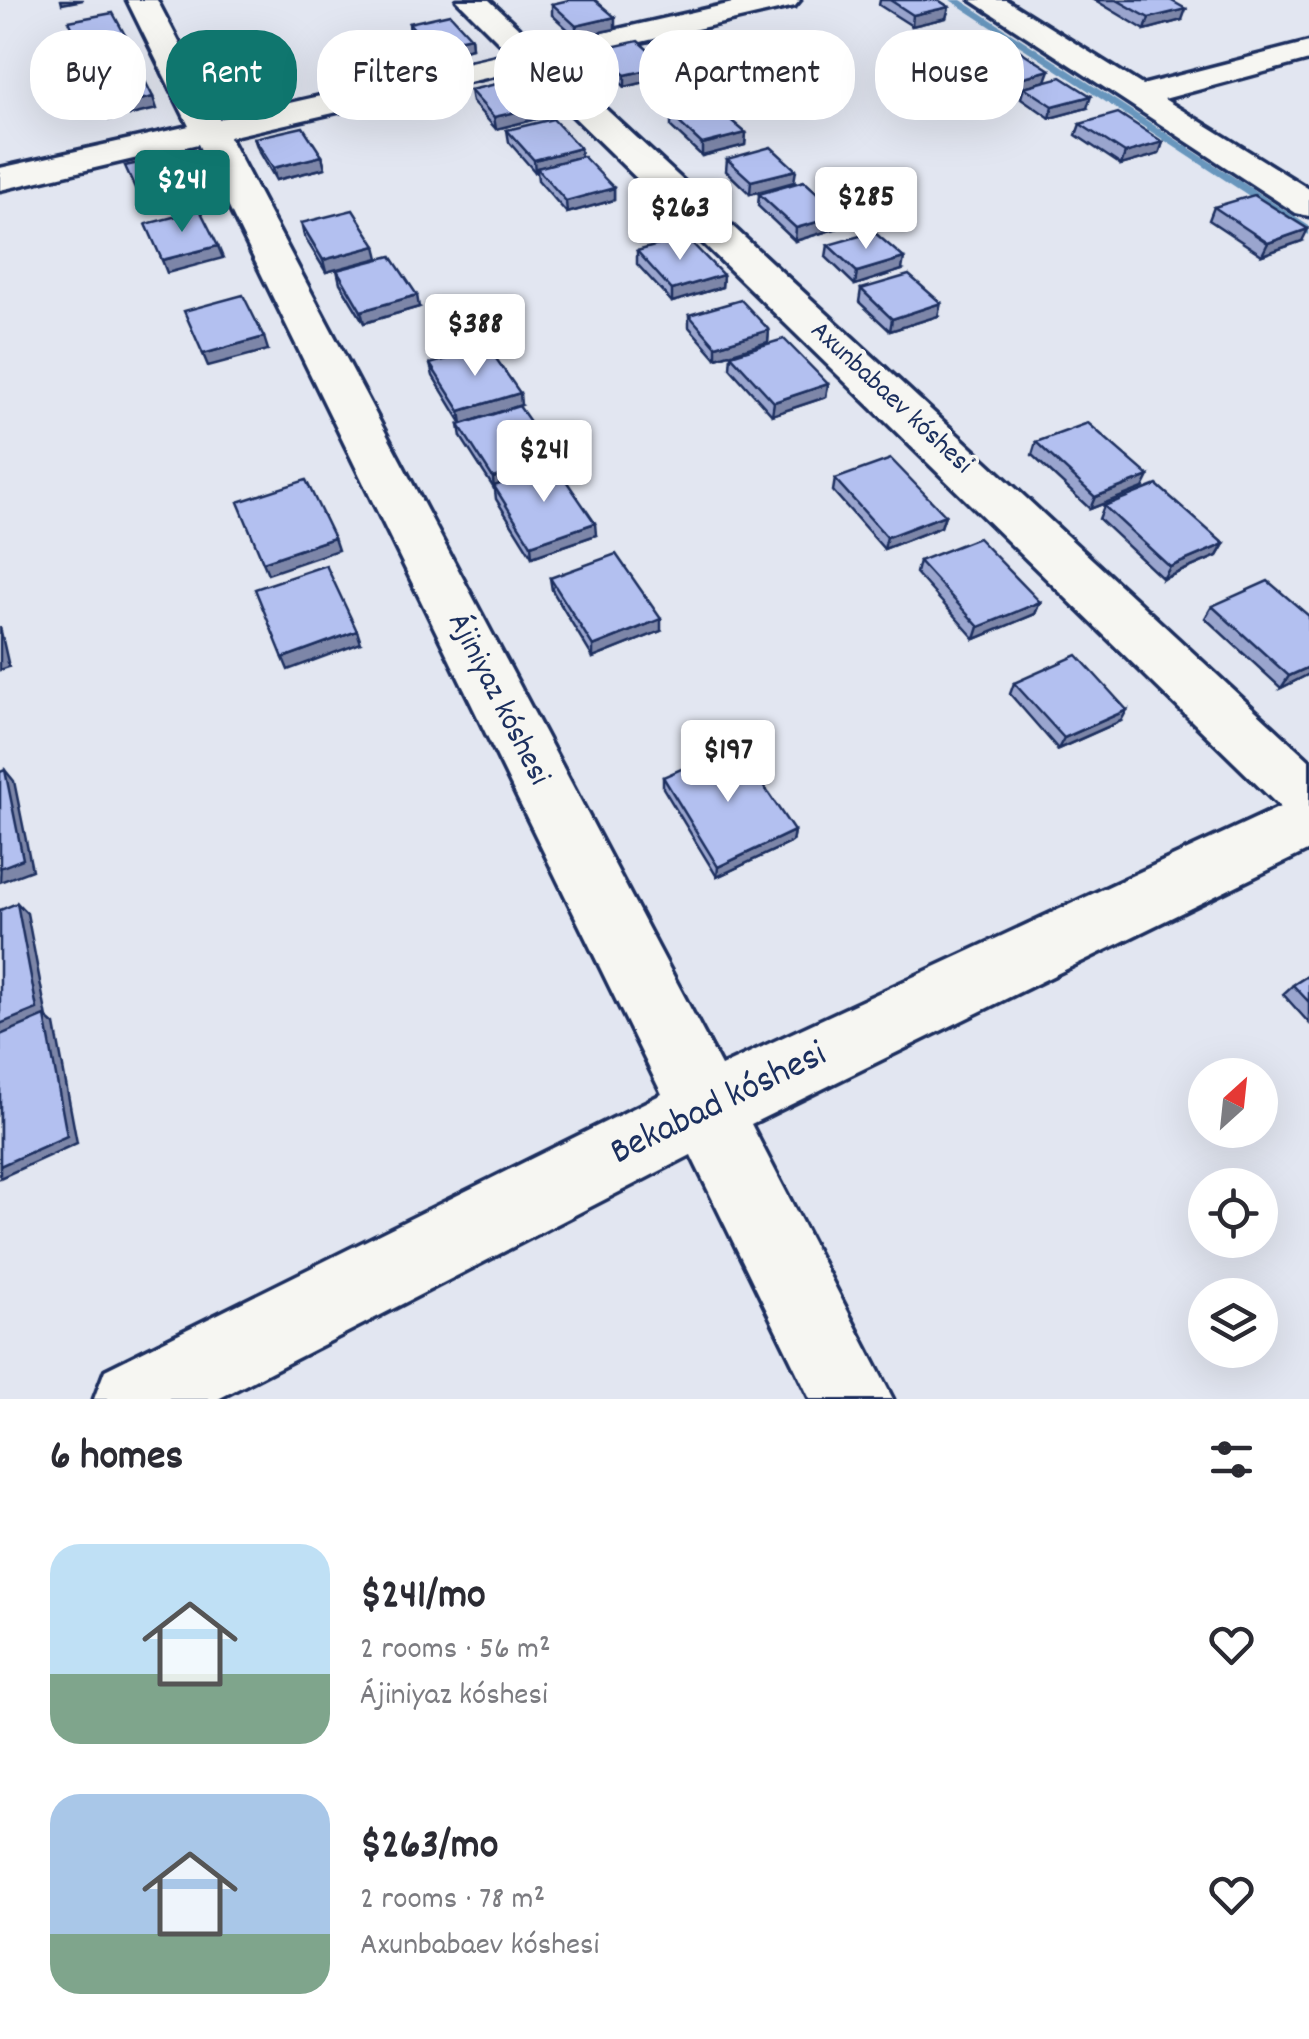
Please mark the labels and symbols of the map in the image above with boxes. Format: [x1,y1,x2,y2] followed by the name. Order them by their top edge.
[123,150,241,235] pin: $241
[807,167,925,252] pin: $285
[621,178,739,263] pin: $263
[416,294,534,379] pin: $388
[800,313,980,485] street label: Axunbabaev kóshesi
[485,420,603,505] pin: $241
[434,606,560,794] street label: Ájiniyaz kóshesi
[669,720,787,805] pin: $197
[602,1029,836,1181] street label: Bekabad kóshesi
[1188,1058,1278,1148] north arrow

